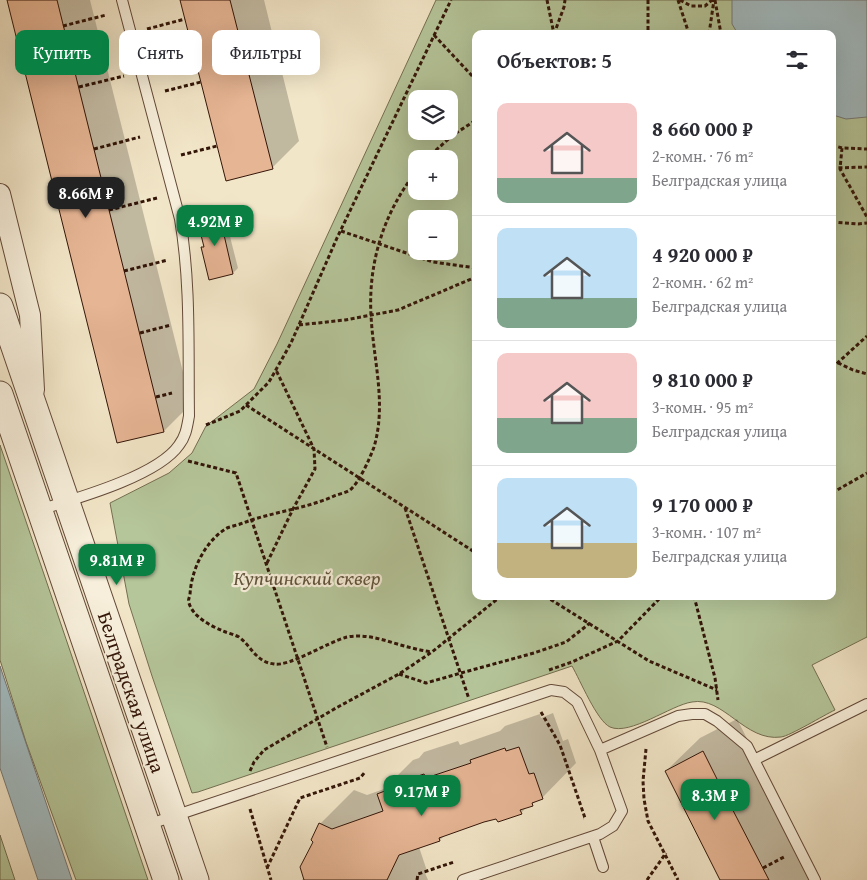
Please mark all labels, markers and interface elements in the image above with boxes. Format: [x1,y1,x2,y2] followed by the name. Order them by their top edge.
[15,30,109,75] chip: Купить
[119,30,202,75] chip: Снять
[212,30,320,75] chip: Фильтры
[497,45,612,76] text: Объектов: 5
[783,46,811,74] icon: filters
[408,90,458,260] map controls
[408,90,458,140] button: layers
[652,113,753,144] text: 8 660 000 ₽
[537,123,597,183] icon: home
[652,144,753,168] text: 2-комн. · 76 m²
[408,150,458,200] button: +
[652,168,787,192] text: Белградская улица
[40,176,132,219] pin: 8.66M ₽
[59,181,113,205] text: 8.66M ₽
[169,204,261,247] pin: 4.92M ₽
[188,209,242,233] text: 4.92M ₽
[408,210,458,260] button: −
[652,239,753,270] text: 4 920 000 ₽
[537,248,597,308] icon: home
[652,270,753,294] text: 2-комн. · 62 m²
[652,294,787,318] text: Белградская улица
[652,364,753,395] text: 9 810 000 ₽
[537,373,597,433] icon: home
[652,395,753,419] text: 3-комн. · 95 m²
[652,419,787,443] text: Белградская улица
[652,489,753,520] text: 9 170 000 ₽
[537,498,597,558] icon: home
[652,520,761,544] text: 3-комн. · 107 m²
[71,544,163,586] pin: 9.81M ₽
[652,544,787,568] text: Белградская улица
[90,548,144,572] text: 9.81M ₽
[233,563,381,592] park label: Купчинский сквер
[91,608,173,777] street label: Белградская улица
[376,774,468,817] pin: 9.17M ₽
[674,778,756,821] pin: 8.3M ₽
[395,779,449,803] text: 9.17M ₽
[692,783,738,807] text: 8.3M ₽

